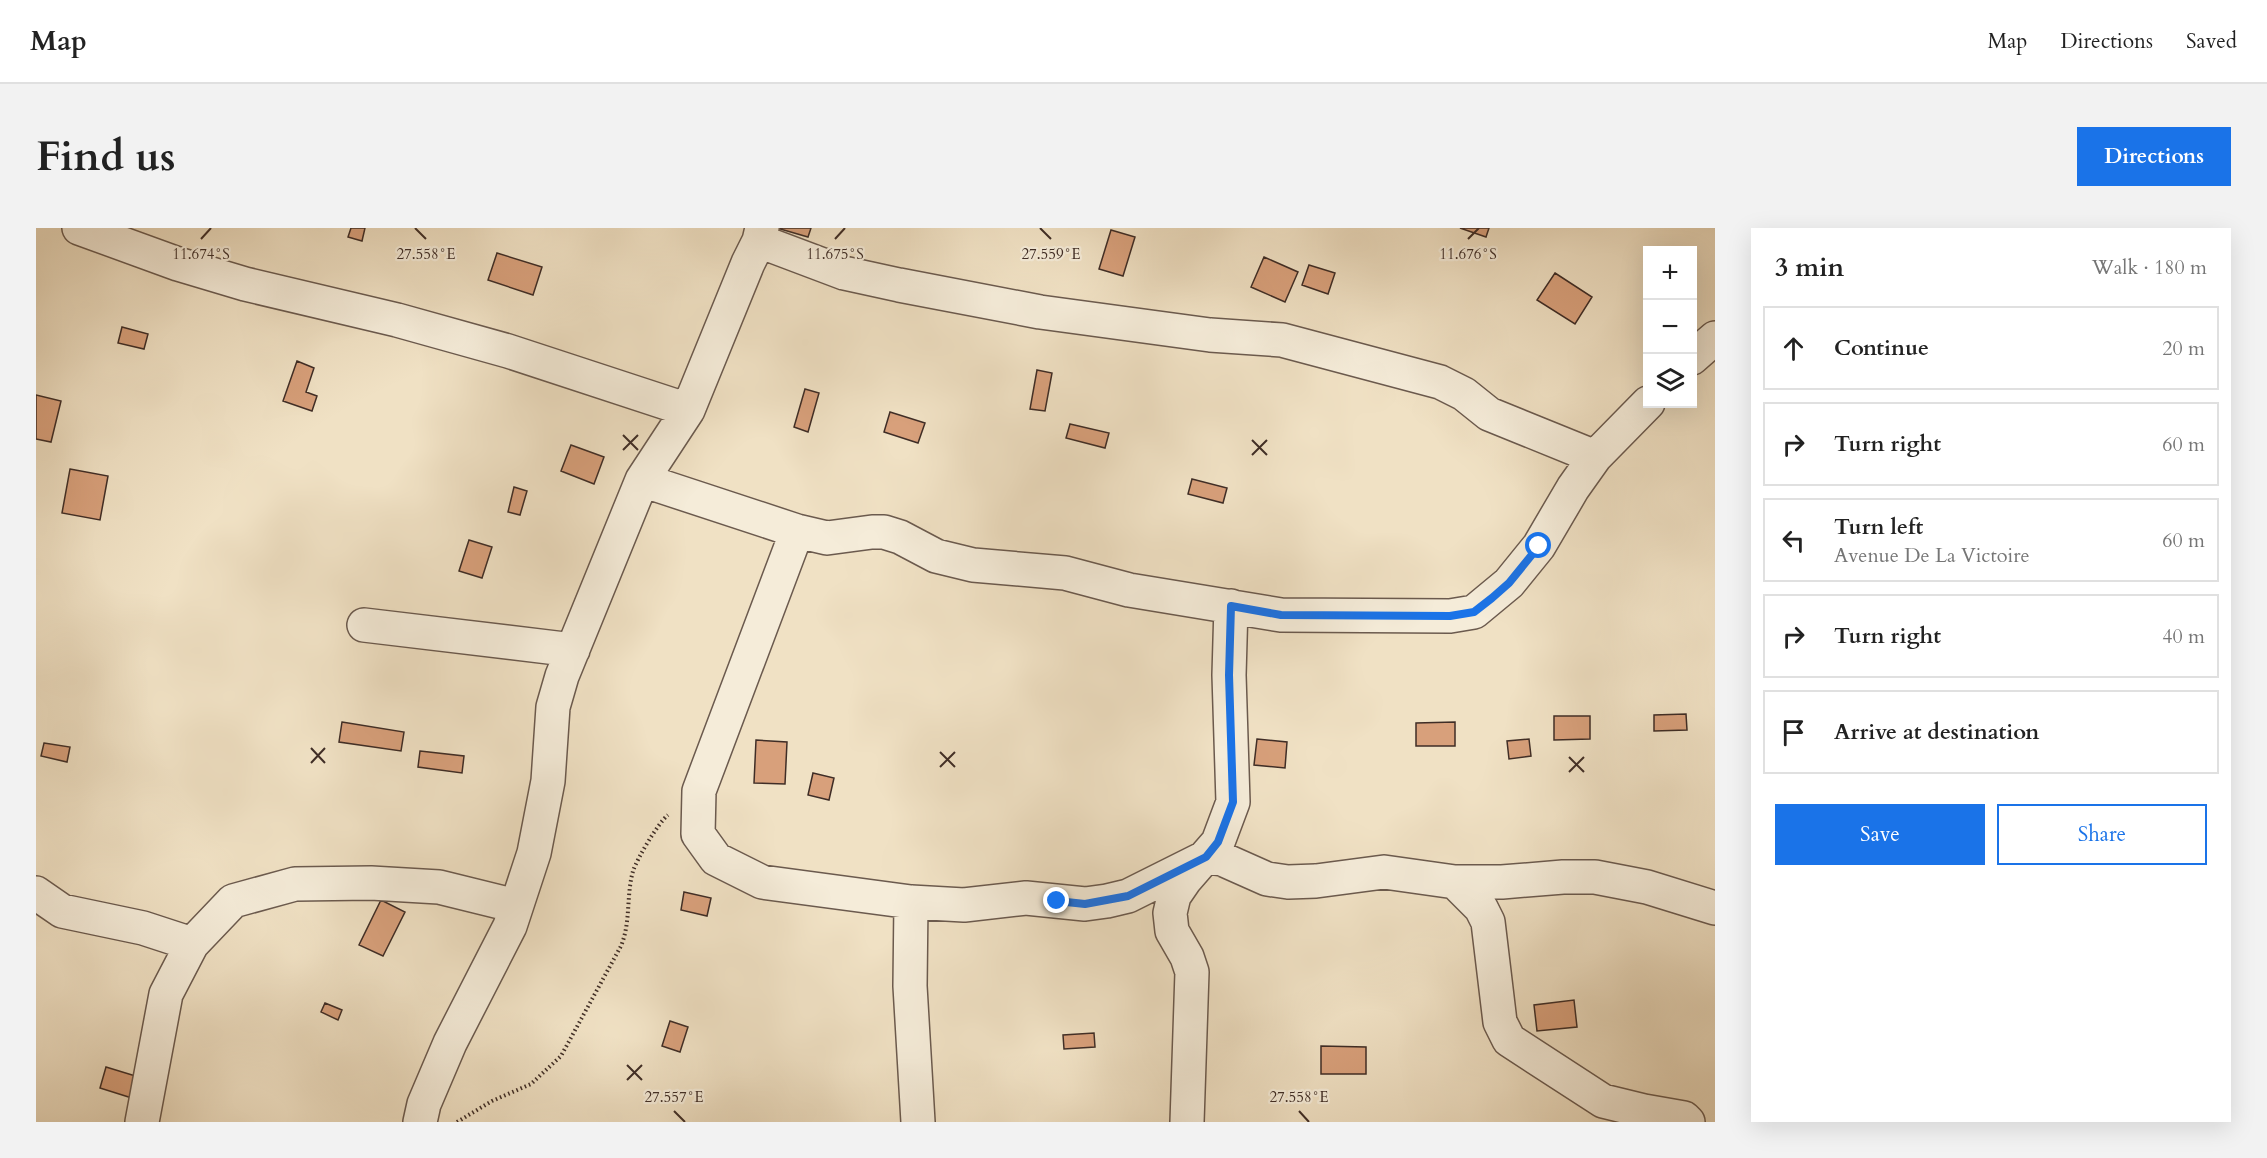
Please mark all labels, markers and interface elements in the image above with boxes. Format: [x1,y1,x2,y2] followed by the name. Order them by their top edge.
[30,22,87,60] text: Map
[1987,27,2027,56] text: Map
[2060,27,2153,56] text: Directions
[2186,27,2237,56] text: Saved
[2077,127,2231,186] button: Directions
[36,128,176,185] text: Find us
[172,244,230,264] text: 11.674°S
[396,244,456,264] text: 27.558°E
[806,244,864,264] text: 11.675°S
[1021,244,1081,264] text: 27.559°E
[1439,244,1497,264] text: 11.676°S
[1643,246,1697,408] map controls
[1643,246,1697,300] button: +
[1775,250,1844,285] text: 3 min
[2092,254,2207,281] text: Walk · 180 m
[1643,300,1697,354] button: −
[1777,332,1810,365] icon: ahead
[1834,333,1929,363] text: Continue
[2162,335,2205,362] text: 20 m
[1643,354,1697,408] button: layers
[1777,428,1810,461] icon: right
[1834,429,1941,459] text: Turn right
[2162,431,2205,458] text: 60 m
[1834,512,1923,542] text: Turn left
[1777,524,1810,557] icon: left
[2162,527,2205,554] text: 60 m
[1525,532,1551,558] route start
[1834,542,2030,569] text: Avenue De La Victoire
[1777,620,1810,653] icon: right
[1834,621,1941,651] text: Turn right
[2162,623,2205,650] text: 40 m
[1777,716,1810,749] icon: arrive
[1834,717,2039,747] text: Arrive at destination
[1775,804,1985,865] button: Save
[1997,804,2207,865] button: Share
[1043,887,1069,913] route end
[644,1087,704,1107] text: 27.557°E
[1269,1087,1329,1107] text: 27.558°E

